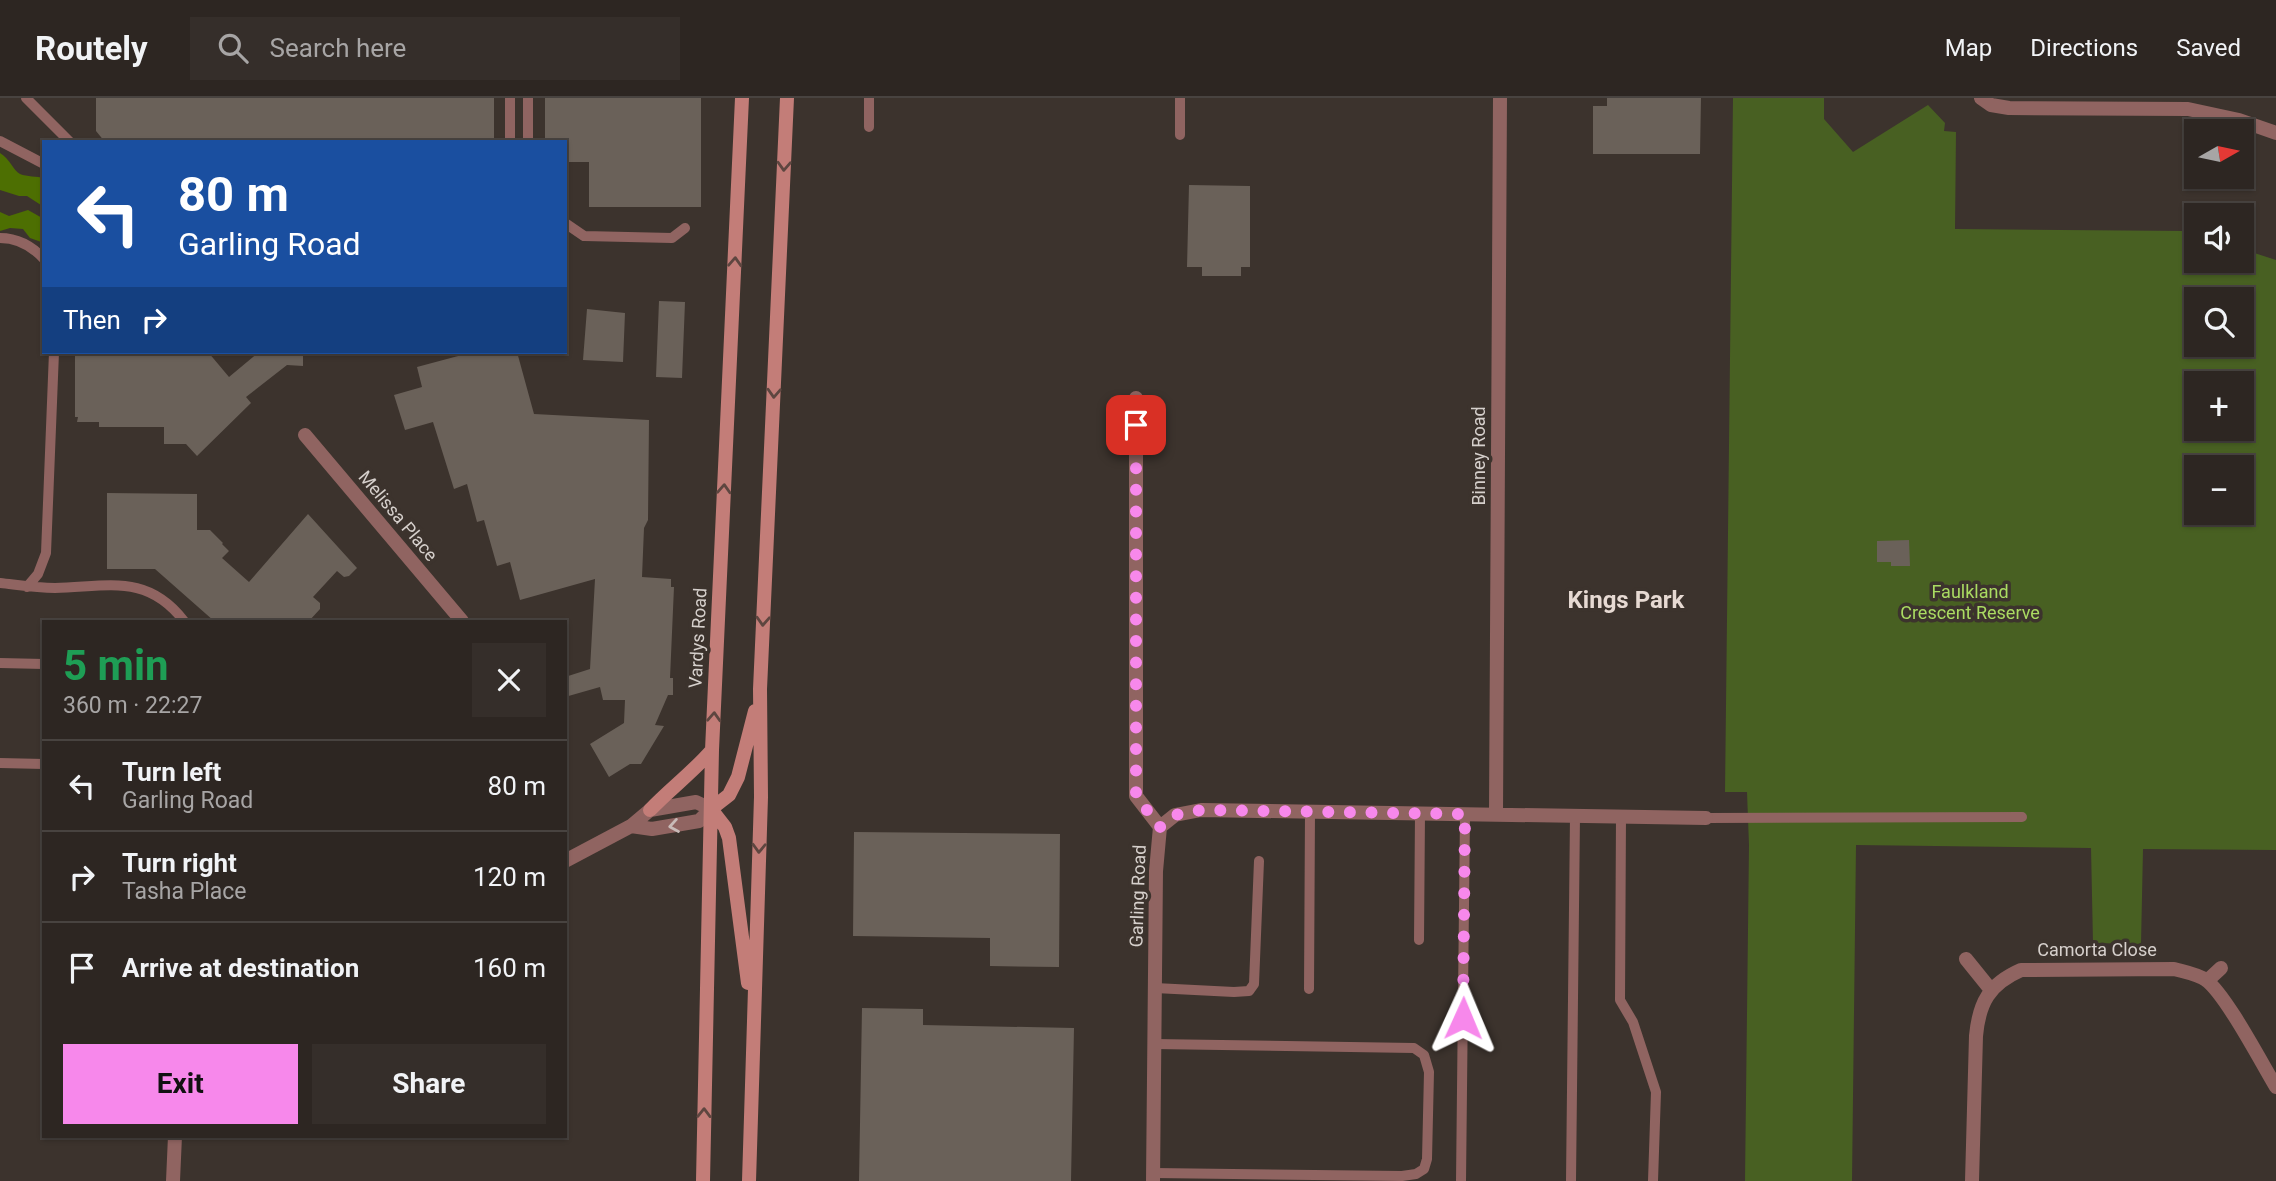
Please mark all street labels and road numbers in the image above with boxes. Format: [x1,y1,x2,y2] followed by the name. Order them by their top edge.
[1468,406,1489,506] street label: Binney Road
[355,466,442,565] street label: Melissa Place
[684,587,711,689] street label: Vardys Road
[1125,844,1150,948] street label: Garling Road
[2037,939,2157,960] street label: Camorta Close

